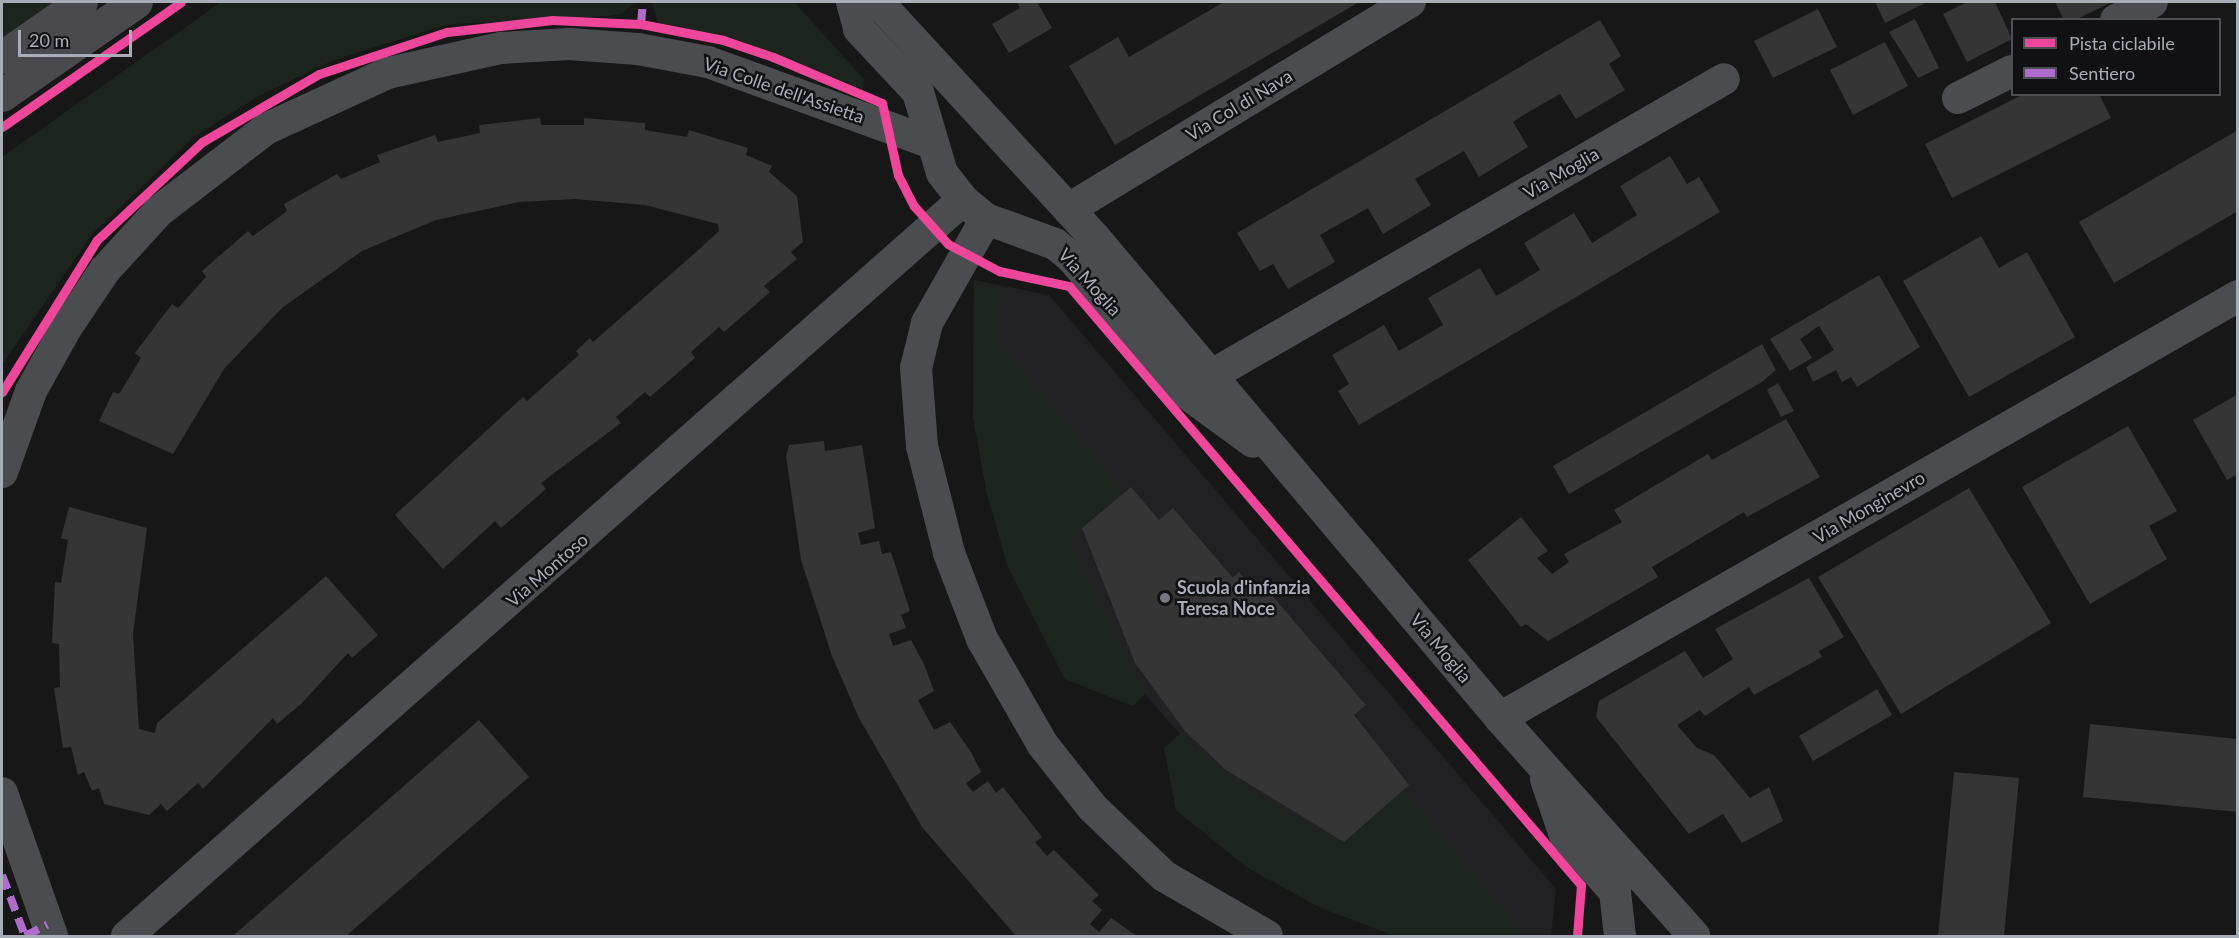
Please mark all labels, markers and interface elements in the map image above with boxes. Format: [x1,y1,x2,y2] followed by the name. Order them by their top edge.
[21,18,135,56] scale bar
[2011,18,2221,96] legend
[29,29,69,51] text: 20 m
[2069,32,2175,54] text: Pista ciclabile
[701,52,867,128] street label: Via Colle dell'Assietta
[2069,62,2135,84] text: Sentiero
[1182,65,1296,145] street label: Via Col di Nava
[1519,143,1603,203] street label: Via Moglia
[1054,244,1126,320] street label: Via Moglia
[1809,466,1929,548] street label: Via Monginevro
[502,529,592,611] street label: Via Montoso
[1177,577,1310,620] place label: Scuola d'infanzia Teresa Noce
[1158,591,1172,605] marker: Scuola d'infanzia Teresa Noce
[1406,609,1476,687] street label: Via Moglia

